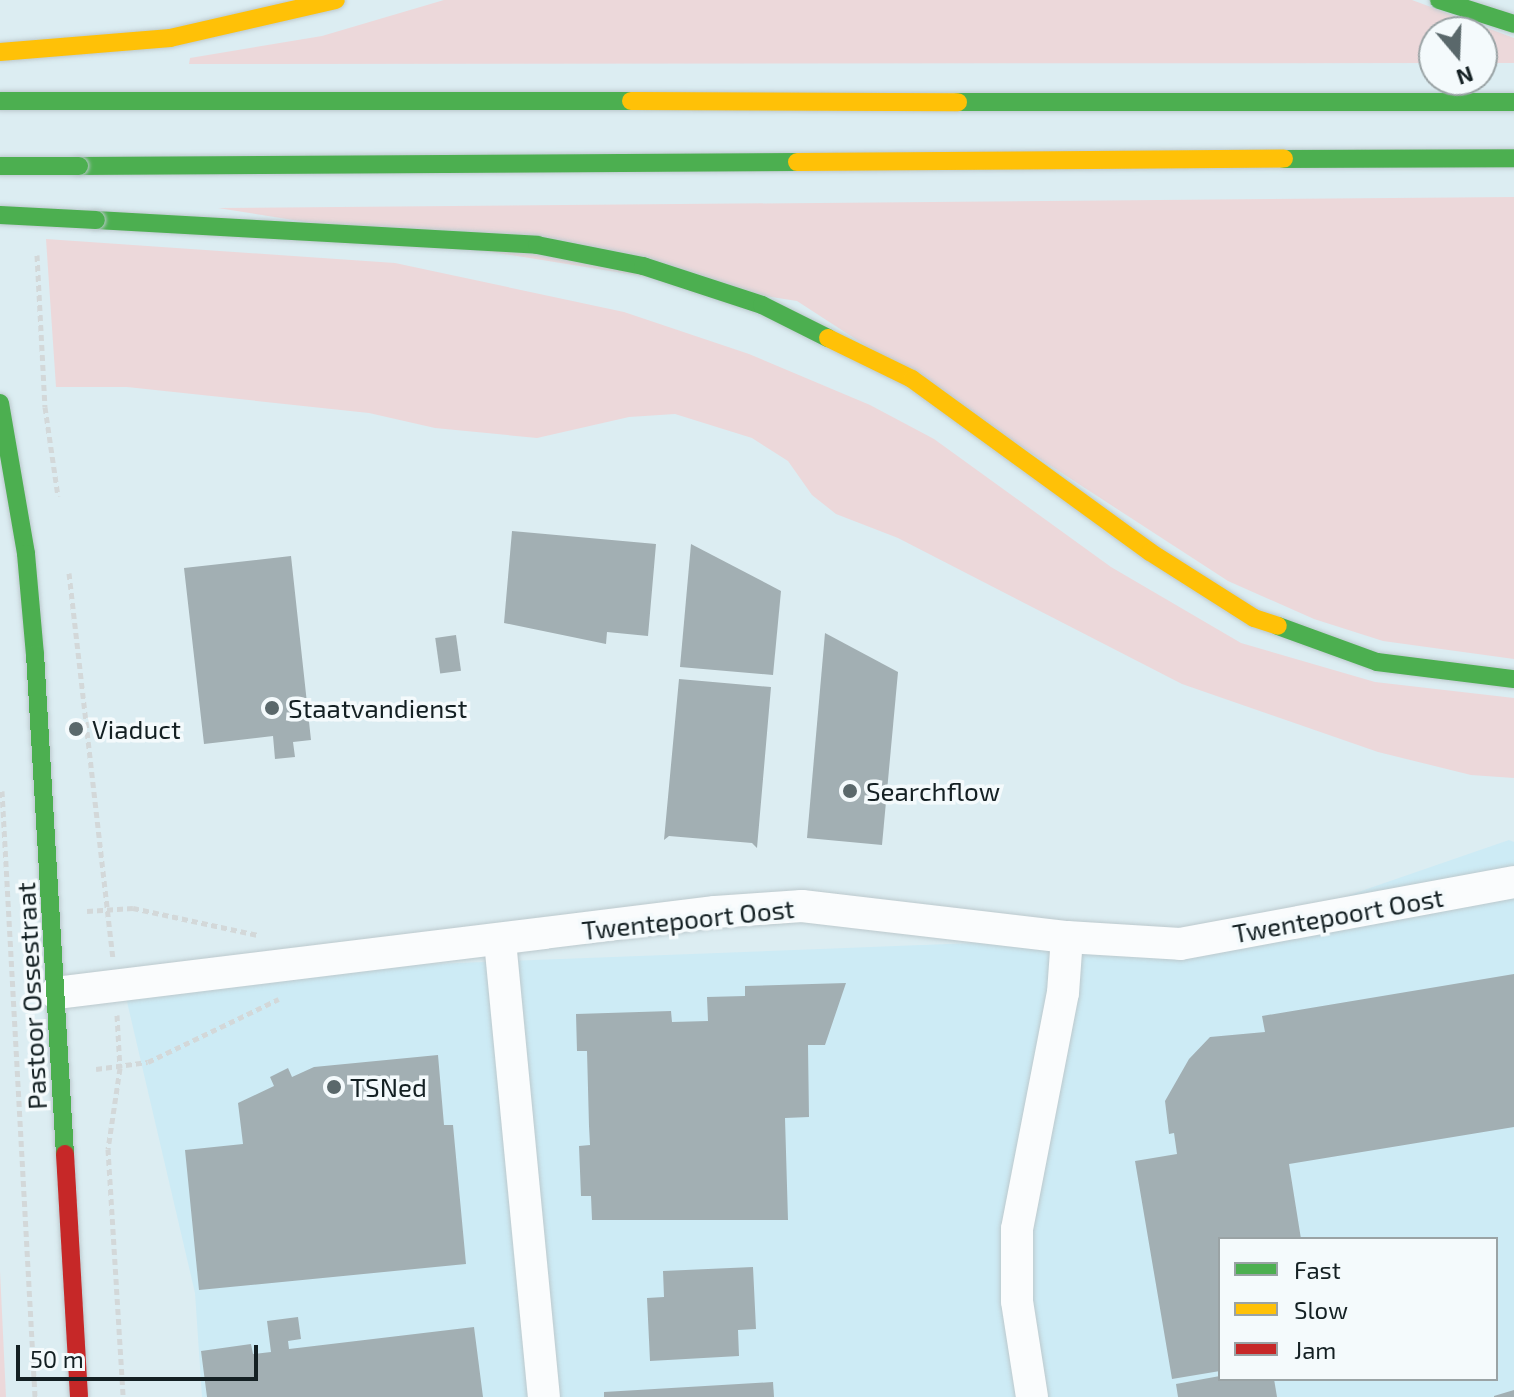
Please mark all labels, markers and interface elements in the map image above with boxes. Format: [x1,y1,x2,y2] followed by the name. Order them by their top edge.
[1418,16,1498,96] north arrow
[1453,62,1477,92] text: N
[288,692,467,724] place label: Staatvandienst
[263,699,281,717] marker: Staatvandienst
[92,713,181,745] place label: Viaduct
[67,720,85,738] marker: Viaduct
[866,775,1000,807] place label: Searchflow
[841,782,859,800] marker: Searchflow
[9,881,53,1111] street label: Pastoor Ossestraat
[1230,881,1446,949] street label: Twentepoort Oost
[580,892,796,946] street label: Twentepoort Oost
[350,1071,427,1103] place label: TSNed
[325,1078,343,1096] marker: TSNed
[1218,1237,1498,1381] legend
[1294,1255,1341,1284] text: Fast
[1294,1295,1348,1324] text: Slow
[20,1329,262,1379] scale bar
[1294,1335,1336,1364] text: Jam
[30,1344,84,1373] text: 50 m

